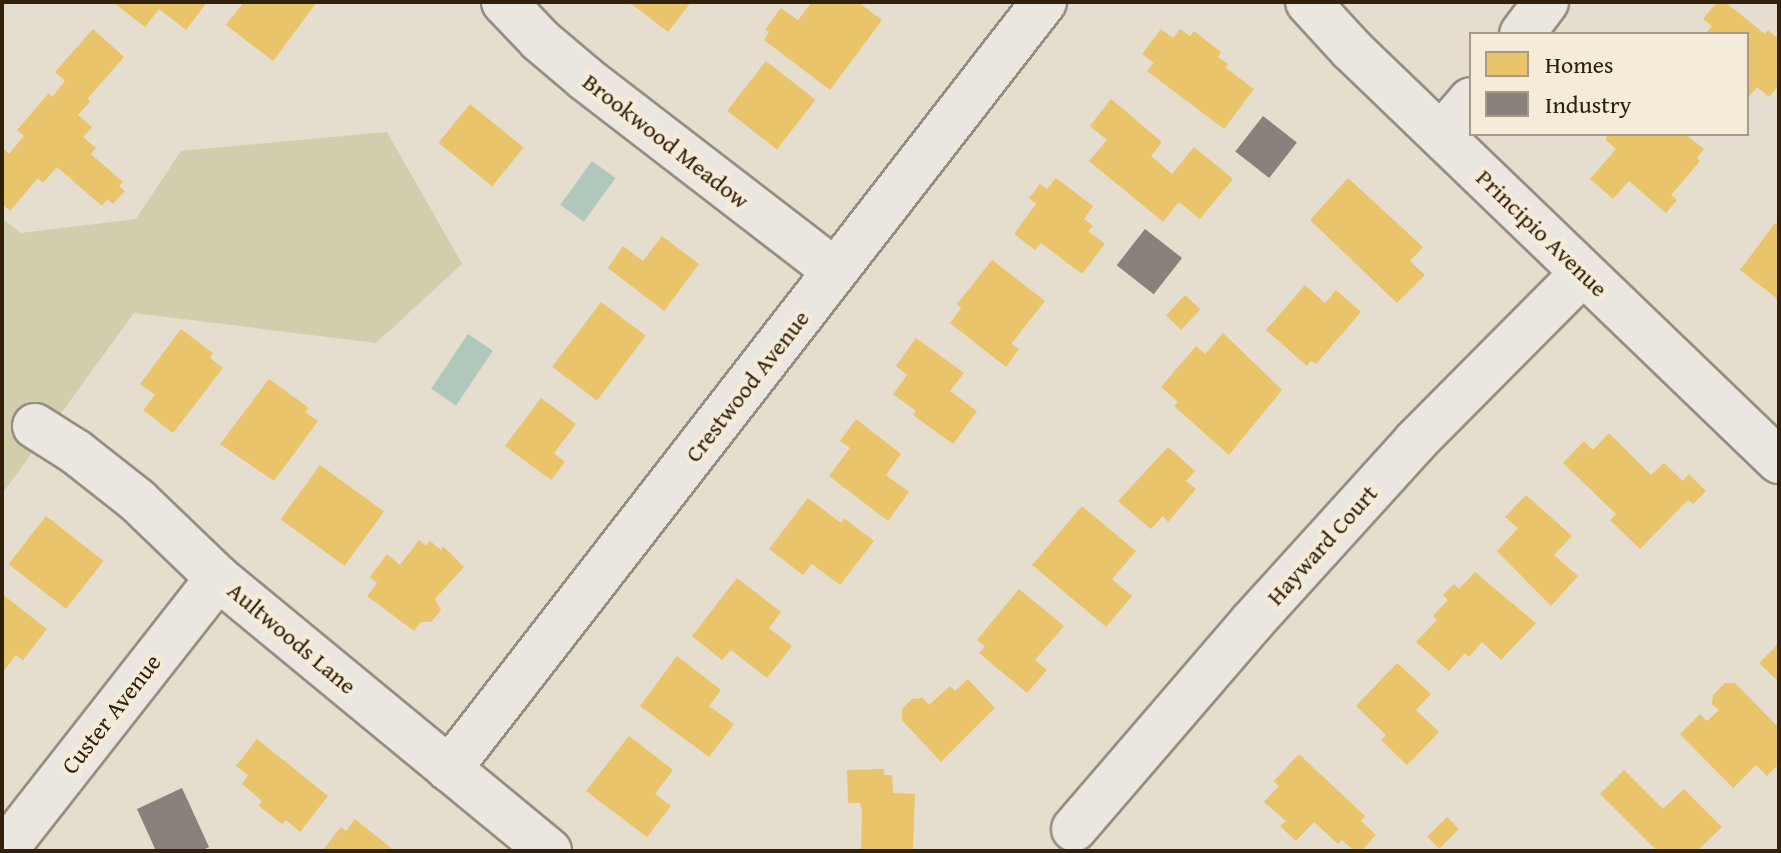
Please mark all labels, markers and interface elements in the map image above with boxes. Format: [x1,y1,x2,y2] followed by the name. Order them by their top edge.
[1469,32,1749,136] legend
[1545,47,1614,82] text: Homes
[577,67,755,215] street label: Brookwood Meadow
[1545,87,1632,122] text: Industry
[1470,163,1614,303] street label: Principio Avenue
[679,304,815,468] street label: Crestwood Avenue
[1261,479,1383,611] street label: Hayward Court
[222,576,362,700] street label: Aultwoods Lane
[55,648,167,780] street label: Custer Avenue

